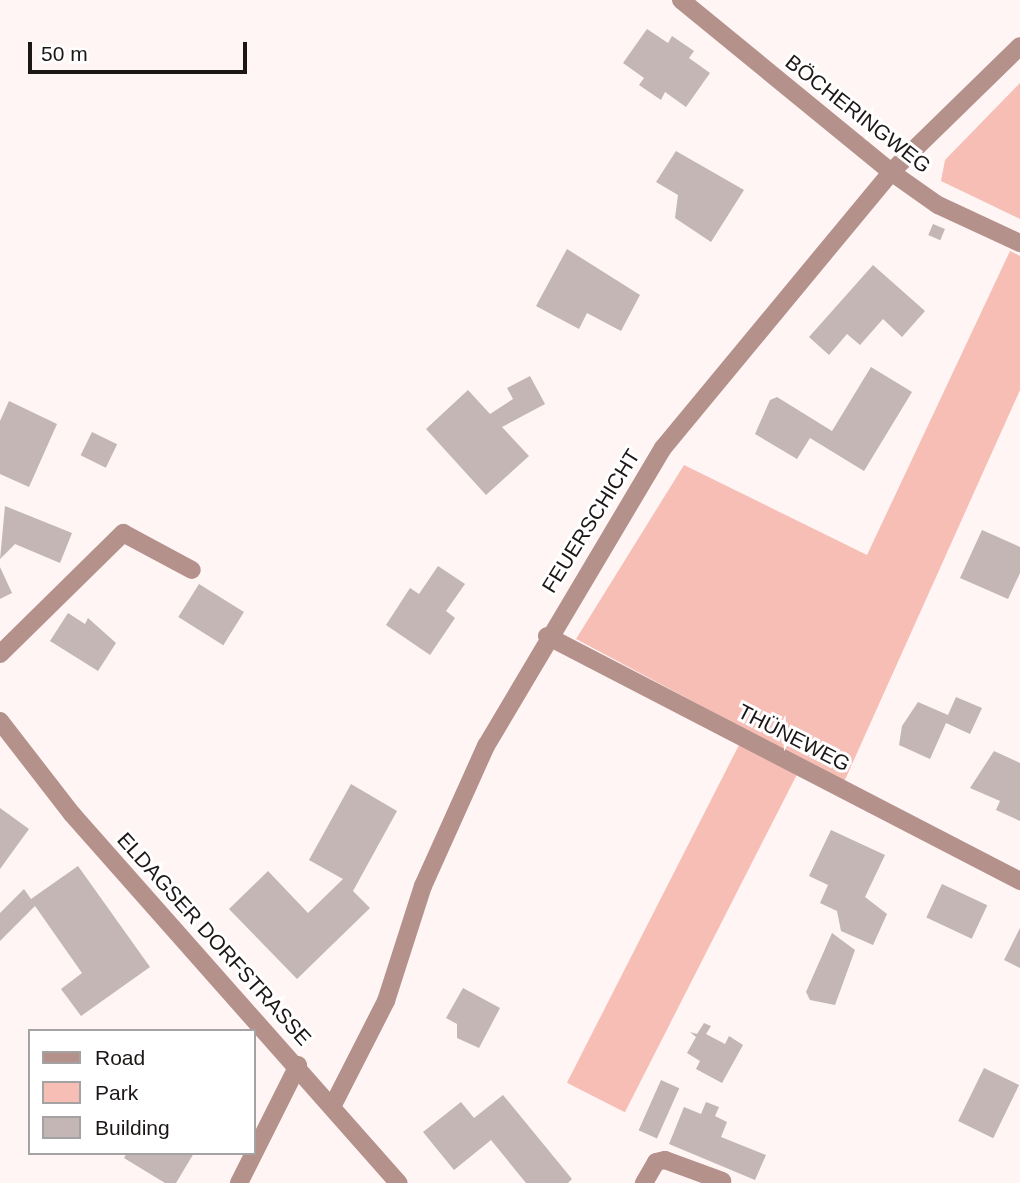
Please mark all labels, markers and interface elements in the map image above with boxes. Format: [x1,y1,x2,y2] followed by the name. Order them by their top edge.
[32,28,250,72] scale bar
[41,42,88,65] text: 50 m
[780,49,936,179] street label: BÖCHERINGWEG
[537,445,645,597] street label: FEUERSCHICHT
[734,699,854,777] street label: THÜNEWEG
[112,827,316,1051] street label: ELDAGSER DORFSTRASSE
[28,1029,256,1155] legend
[95,1046,145,1069] text: Road
[95,1081,138,1104] text: Park
[95,1116,170,1139] text: Building

